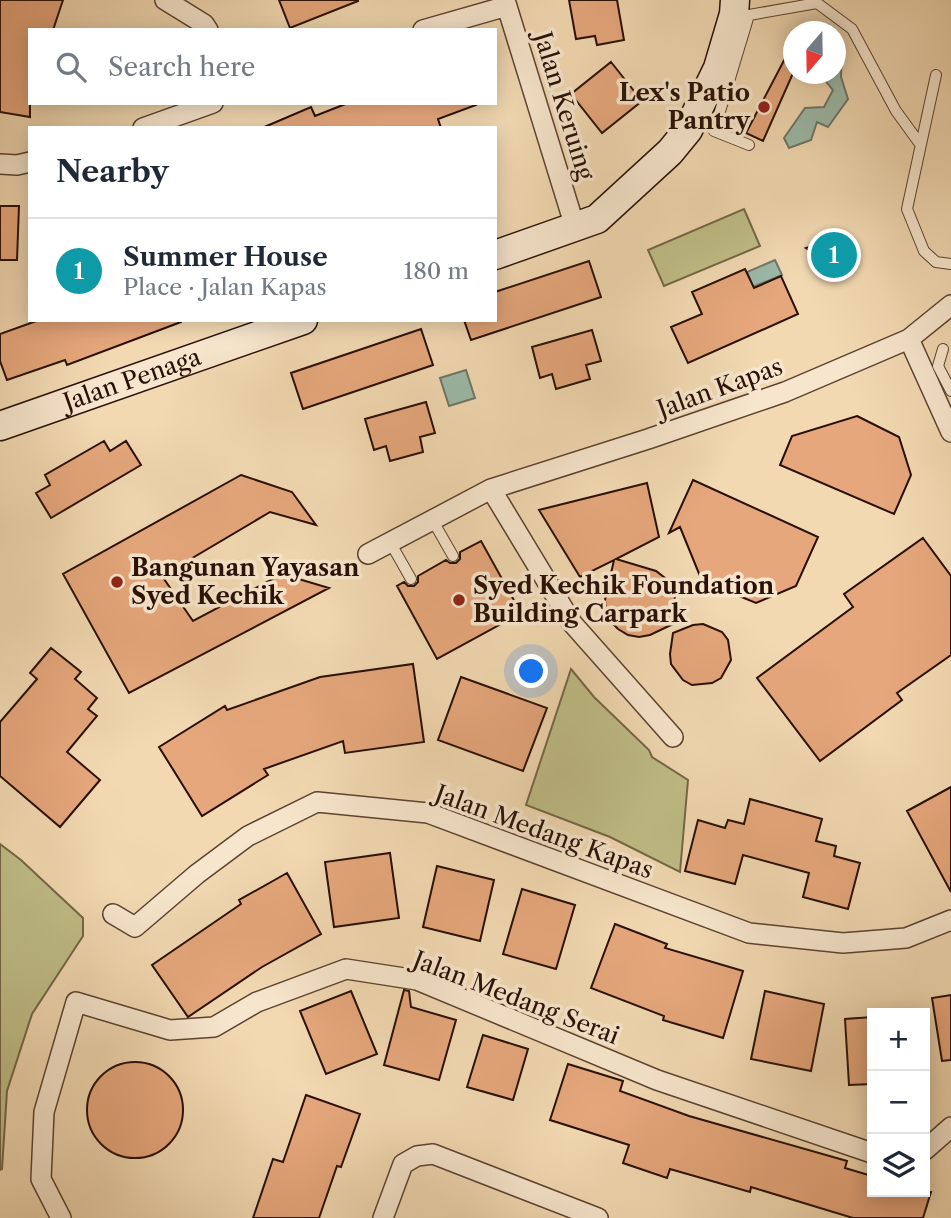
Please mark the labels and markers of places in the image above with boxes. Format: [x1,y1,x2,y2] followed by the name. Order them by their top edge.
[619,78,751,135] place label: Lex's Patio Pantry
[756,99,772,115] marker: Lex's Patio Pantry
[811,229,857,281] pin: 1
[131,553,360,610] place label: Bangunan Yayasan Syed Kechik
[473,571,775,628] place label: Syed Kechik Foundation Building Carpark
[109,574,125,590] marker: Bangunan Yayasan Syed Kechik
[451,592,467,608] marker: Syed Kechik Foundation Building Carpark

